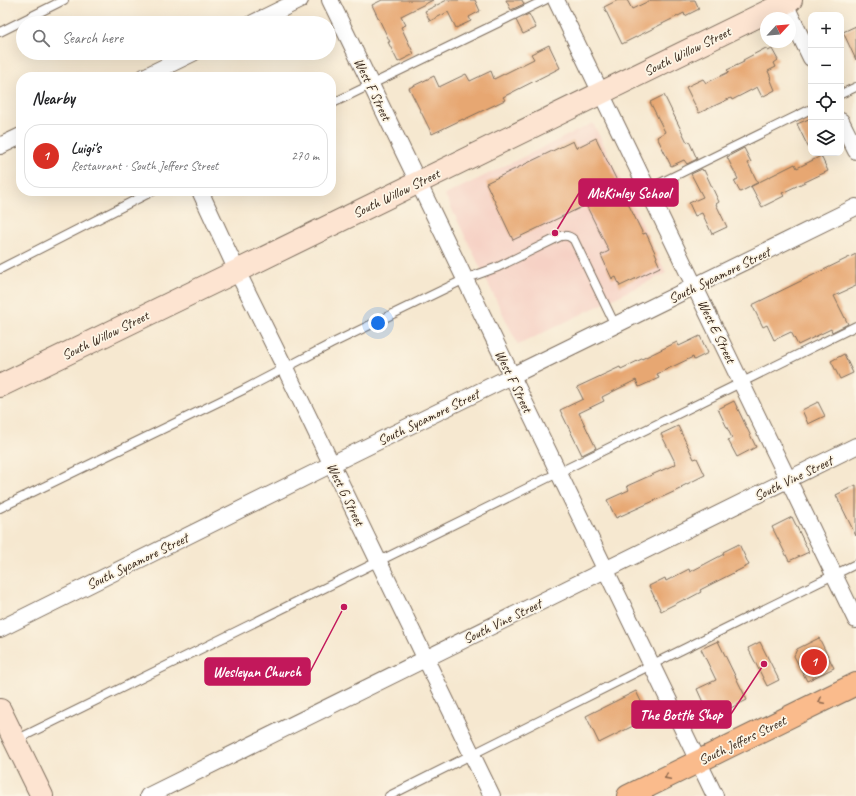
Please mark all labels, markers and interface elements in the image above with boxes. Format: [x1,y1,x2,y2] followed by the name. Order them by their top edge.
[760,12,796,48] north arrow
[808,12,844,156] map controls
[808,12,844,48] button: +
[16,16,336,60] search box
[641,23,735,80] street label: South Willow Street
[30,27,52,49] icon: search
[62,29,123,48] text: Search here
[808,48,844,84] button: −
[350,55,396,124] street label: West F Street
[808,84,844,120] button: locate
[32,88,75,109] text: Nearby
[808,120,844,156] button: layers
[71,139,101,158] text: Luigi's
[43,148,49,164] text: 1
[291,148,319,164] text: 270 m
[71,158,218,174] text: Restaurant · South Jeffers Street
[350,165,444,222] street label: South Willow Street
[579,179,678,206] callout: McKinley School
[587,184,674,203] text: McKinley School
[666,242,775,307] street label: South Sycamore Street
[694,297,740,367] street label: West E Street
[59,307,153,364] street label: South Willow Street
[368,313,388,333] your location
[491,347,537,416] street label: West F Street
[375,384,484,449] street label: South Sycamore Street
[751,451,837,505] street label: South Vine Street
[323,460,369,530] street label: West G Street
[84,528,193,593] street label: South Sycamore Street
[460,594,546,648] street label: South Vine Street
[801,647,827,677] pin: 1
[205,658,310,685] callout: Wesleyan Church
[213,663,302,682] text: Wesleyan Church
[818,696,825,704] one-way arrow
[632,701,731,728] callout: The Bottle Shop
[640,706,724,725] text: The Bottle Shop
[696,711,790,769] street label: South Jeffers Street
[664,772,671,780] one-way arrow

